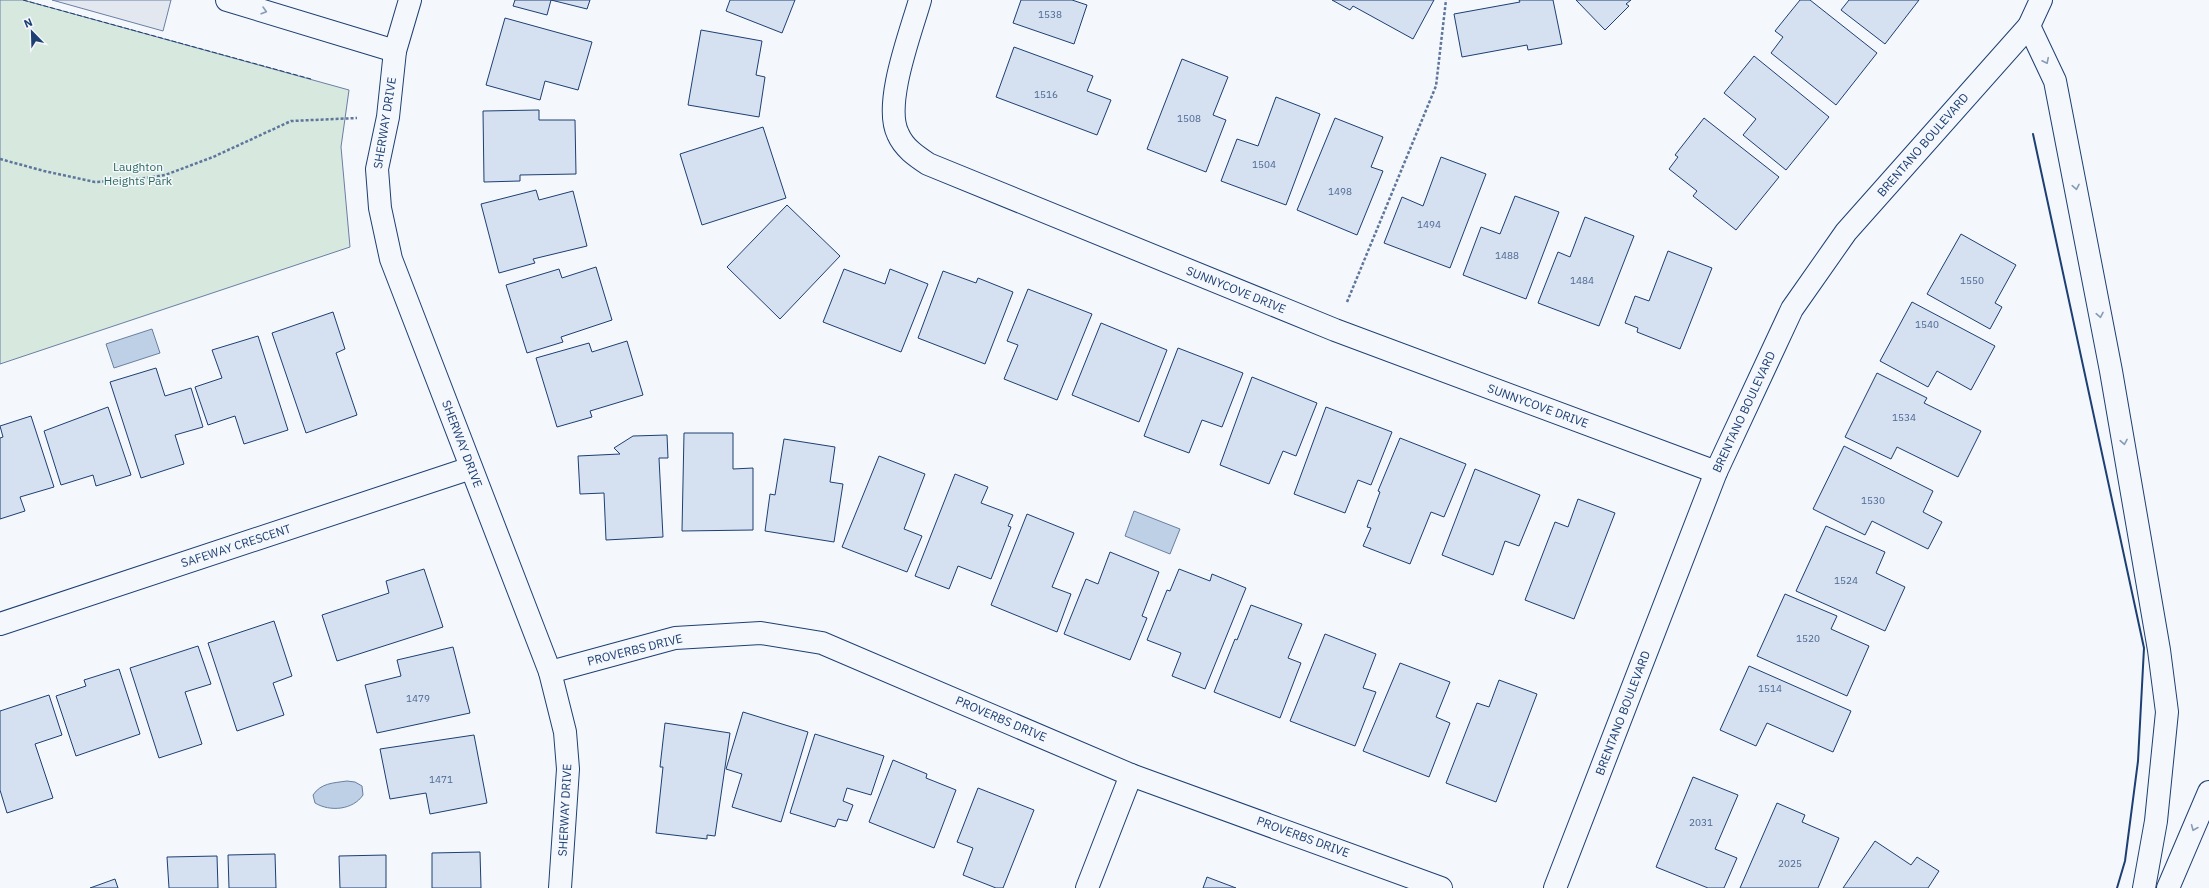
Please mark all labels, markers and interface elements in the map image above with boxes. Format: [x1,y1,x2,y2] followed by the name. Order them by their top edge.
[261,6,268,15] one-way arrow
[1038,8,1062,21] house number: 1538
[12,12,52,52] north arrow
[22,15,35,31] text: N
[2041,57,2048,64] one-way arrow
[370,76,399,170] street label: SHERWAY DRIVE
[1034,88,1058,101] house number: 1516
[1874,90,1972,199] street label: BRENTANO BOULEVARD
[1177,112,1201,125] house number: 1508
[1252,158,1276,171] house number: 1504
[104,159,173,188] park label: Laughton Heights Park
[2071,184,2079,190] one-way arrow
[1328,185,1352,198] house number: 1498
[1417,218,1441,231] house number: 1494
[1495,249,1519,262] house number: 1488
[1184,263,1288,316] street label: SUNNYCOVE DRIVE
[1570,274,1594,287] house number: 1484
[1960,274,1984,287] house number: 1550
[2096,311,2104,318] one-way arrow
[1915,318,1939,331] house number: 1540
[1709,349,1778,475] street label: BRENTANO BOULEVARD
[1486,380,1591,431] street label: SUNNYCOVE DRIVE
[439,398,486,490] street label: SHERWAY DRIVE
[1892,411,1916,424] house number: 1534
[2119,439,2127,446] one-way arrow
[1861,494,1885,507] house number: 1530
[179,521,293,570] street label: SAFEWAY CRESCENT
[1834,574,1858,587] house number: 1524
[586,630,684,669] street label: PROVERBS DRIVE
[1796,632,1820,645] house number: 1520
[1592,648,1653,777] street label: BRENTANO BOULEVARD
[1758,682,1782,695] house number: 1514
[406,692,430,705] house number: 1479
[953,693,1049,745] street label: PROVERBS DRIVE
[555,763,574,857] street label: SHERWAY DRIVE
[429,773,453,786] house number: 1471
[1255,813,1352,860] street label: PROVERBS DRIVE
[1689,816,1713,829] house number: 2031
[2191,823,2199,831] one-way arrow
[1778,857,1802,870] house number: 2025

